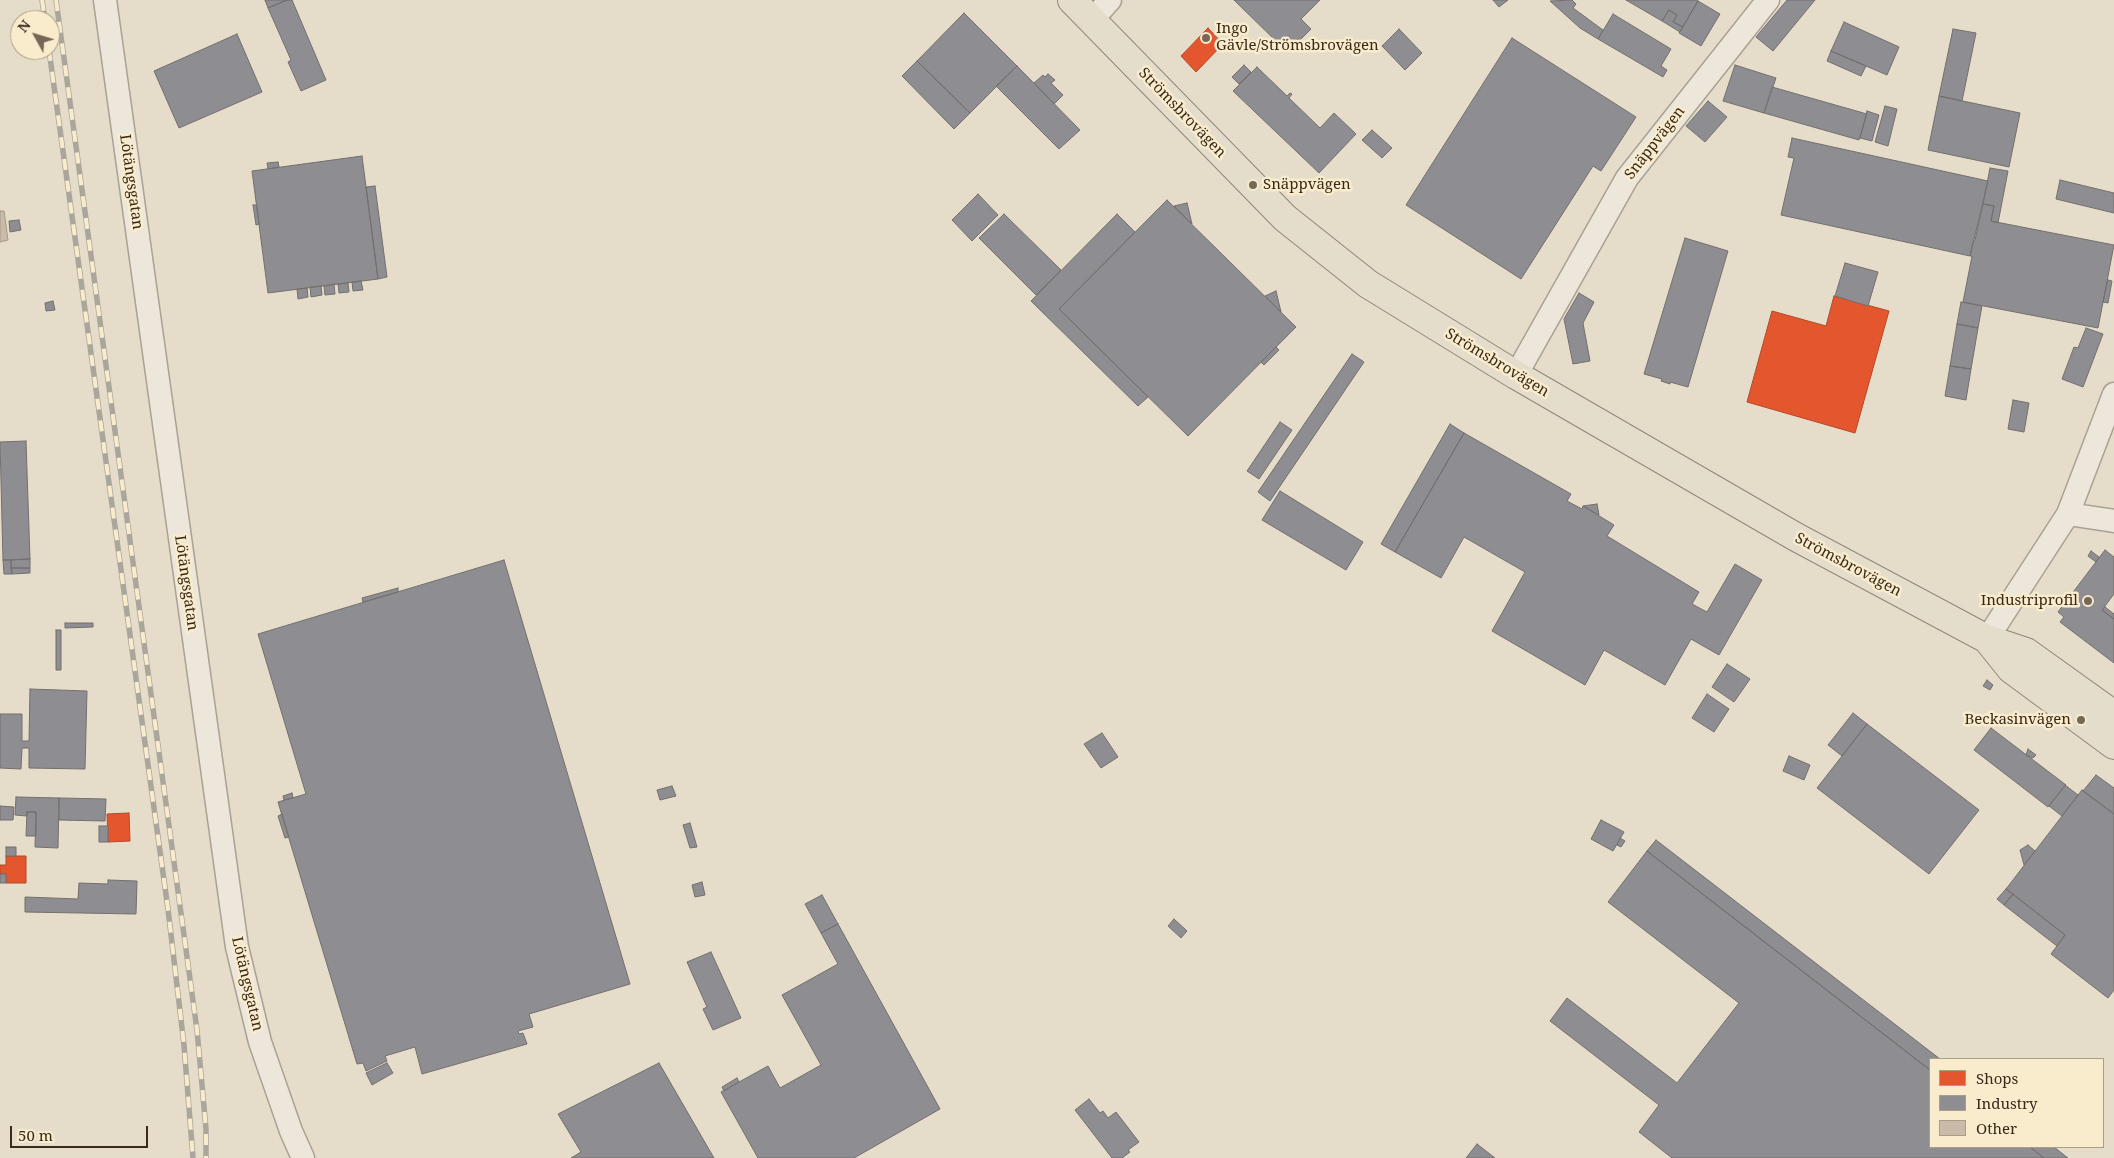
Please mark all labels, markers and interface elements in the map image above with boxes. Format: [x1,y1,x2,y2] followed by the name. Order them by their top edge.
[10,10,60,60] north arrow
[13,16,35,36] text: N
[1216,20,1379,55] place label: Ingo Gävle/Strömsbrovägen
[1200,32,1212,44] marker: Ingo Gävle/Strömsbrovägen
[1135,64,1229,162] street label: Strömsbrovägen
[1621,103,1689,183] street label: Snäppvägen
[115,133,147,231] street label: Lötängsgatan
[1263,176,1351,194] place label: Snäppvägen
[1247,179,1259,191] marker: Snäppvägen
[1442,325,1552,401] street label: Strömsbrovägen
[1792,529,1904,601] street label: Strömsbrovägen
[170,534,202,632] street label: Lötängsgatan
[1981,592,2078,610] place label: Industriprofil
[2082,595,2094,607] marker: Industriprofil
[1964,711,2071,729] place label: Beckasinvägen
[2075,714,2087,726] marker: Beckasinvägen
[227,935,267,1033] street label: Lötängsgatan
[1929,1058,2104,1148] legend
[1976,1068,2018,1088] text: Shops
[1976,1093,2038,1113] text: Industry
[12,1116,150,1148] scale bar
[1976,1118,2017,1138] text: Other
[18,1125,53,1145] text: 50 m

